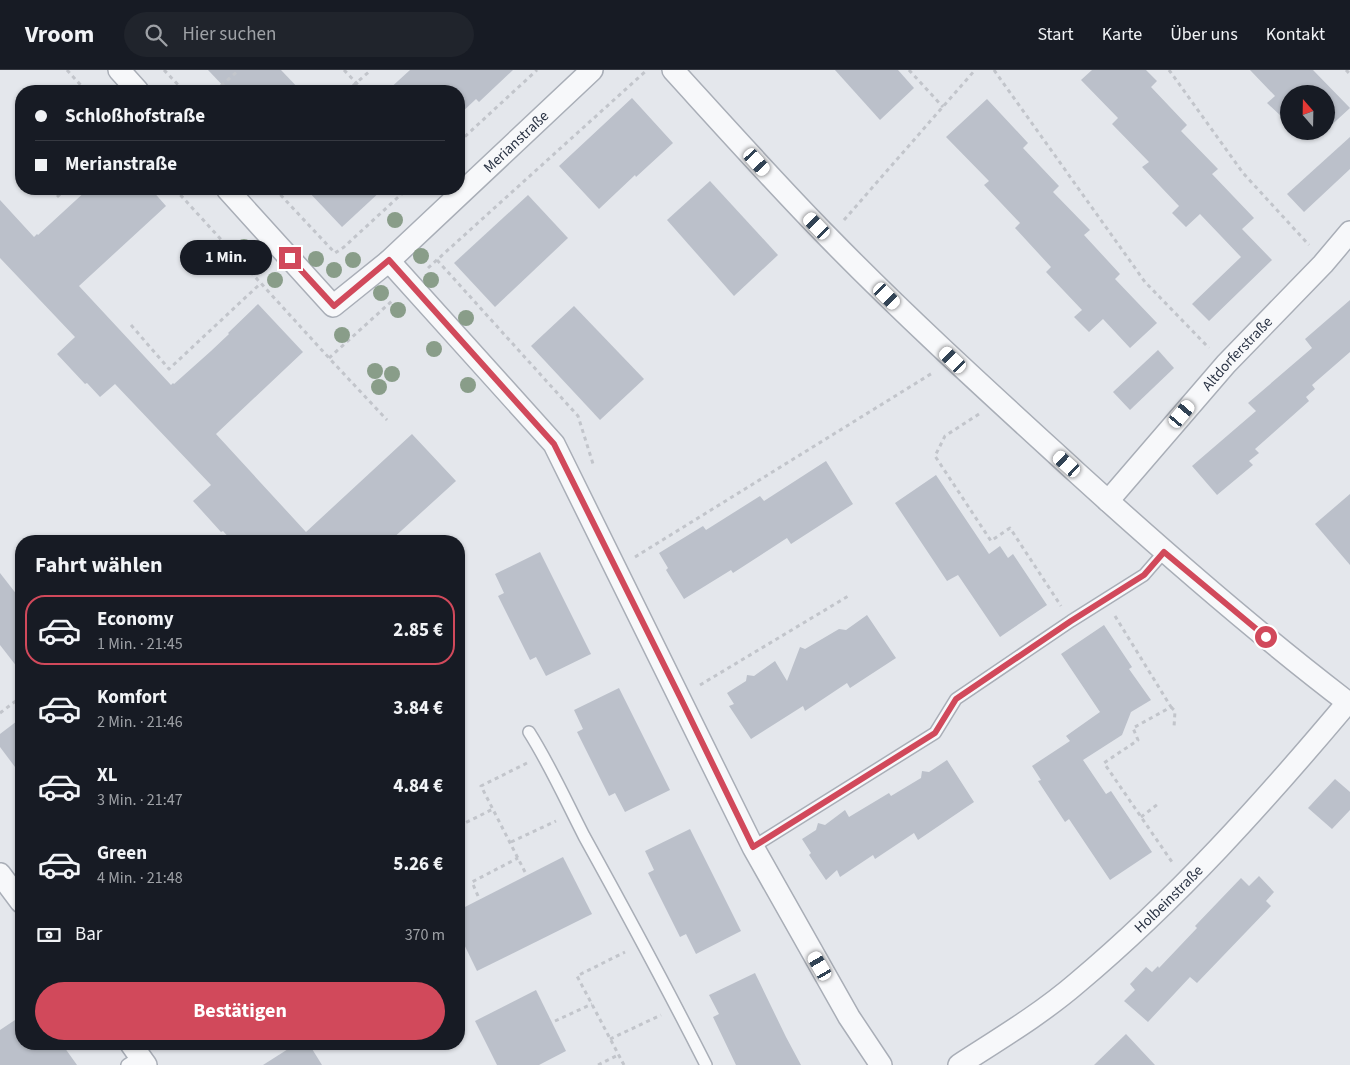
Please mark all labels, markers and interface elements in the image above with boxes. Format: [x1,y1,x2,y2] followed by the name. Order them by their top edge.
[124,12,474,57] search box
[25,17,94,52] text: Vroom
[142,21,170,49] icon: search
[182,21,276,48] text: Hier suchen
[1037,22,1074,47] text: Start
[1102,22,1142,47] text: Karte
[1170,22,1238,47] text: Über uns
[1266,22,1325,47] text: Kontakt
[1280,85,1335,140] north arrow
[1280,85,1335,140] map controls
[65,103,205,130] text: Schloßhofstraße
[479,106,554,178] street label: Merianstraße
[741,146,772,178] car
[65,151,177,178] text: Merianstraße
[801,210,832,242] car
[180,240,272,276] callout: 1 Min.
[205,246,247,268] text: 1 Min.
[279,247,301,269] route end
[871,280,902,312] car
[1197,312,1278,396] street label: Altdorferstraße
[936,344,969,376] car
[1166,398,1197,430] car
[1050,448,1083,480] car
[35,549,163,581] text: Fahrt wählen
[97,606,174,633] text: Economy
[37,608,82,653] icon: car
[393,617,443,644] text: 2.85 €
[1255,626,1277,648] route start
[97,633,183,655] text: 1 Min. · 21:45
[97,684,167,711] text: Komfort
[37,686,82,731] icon: car
[393,695,443,722] text: 3.84 €
[97,711,183,733] text: 2 Min. · 21:46
[97,762,118,789] text: XL
[37,764,82,809] icon: car
[393,773,443,800] text: 4.84 €
[97,789,183,811] text: 3 Min. · 21:47
[97,840,147,867] text: Green
[37,842,82,887] icon: car
[393,851,443,878] text: 5.26 €
[1130,861,1208,938] street label: Holbeinstraße
[97,867,183,889] text: 4 Min. · 21:48
[35,921,63,949] icon: cash
[75,921,102,948] text: Bar
[405,924,445,946] text: 370 m
[806,949,833,983] car
[35,982,445,1040] button: Bestätigen

